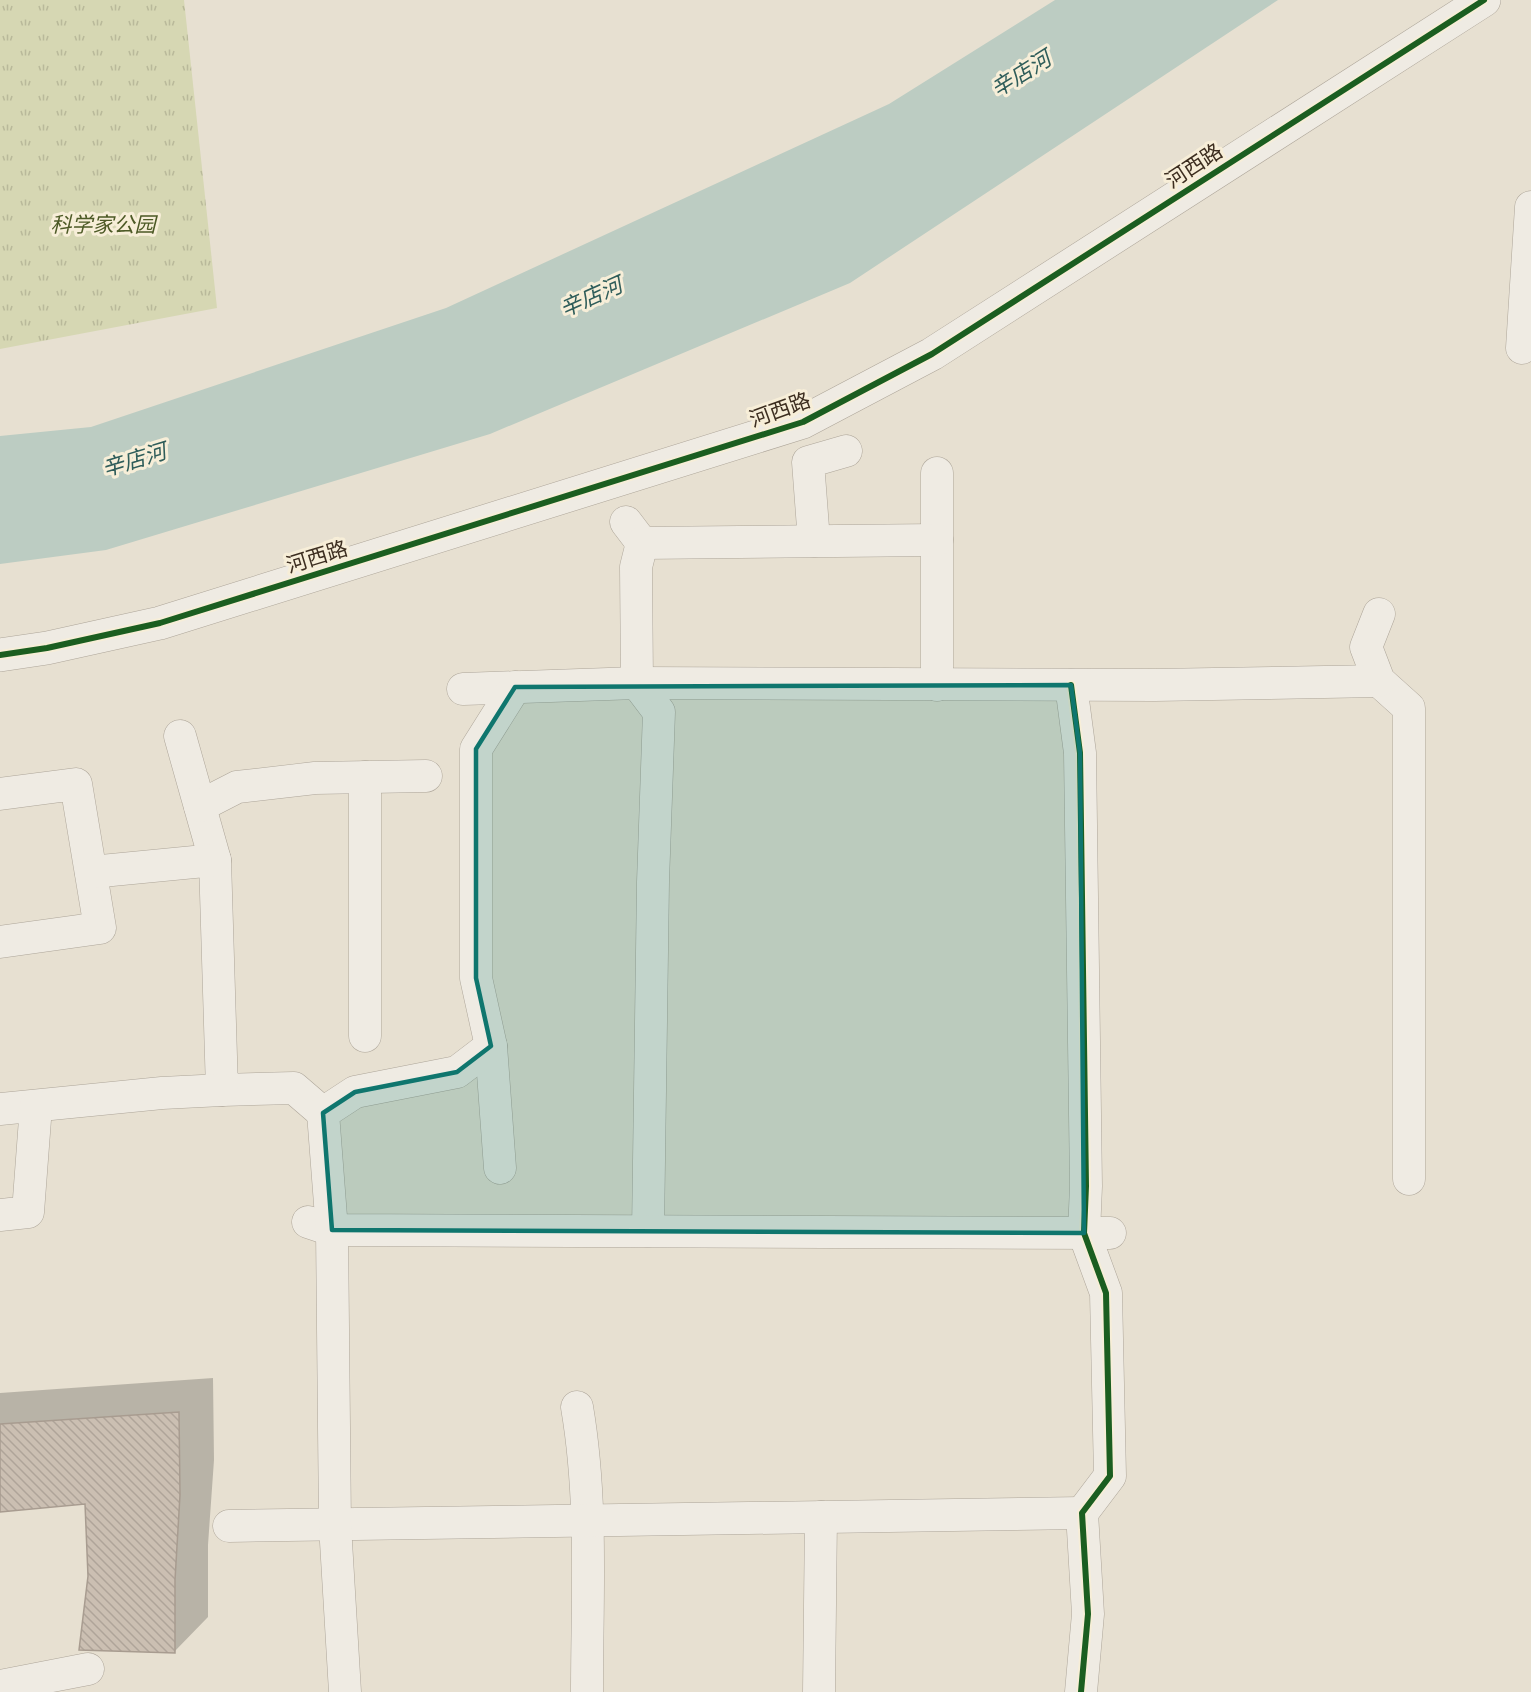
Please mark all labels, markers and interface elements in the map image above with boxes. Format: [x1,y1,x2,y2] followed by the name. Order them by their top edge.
[986,43,1060,103] water label: 辛店河
[1161,138,1227,194] street label: 河西路
[51,212,158,238] park label: 科学家公园
[555,270,630,323] water label: 辛店河
[746,387,814,433] street label: 河西路
[98,436,173,483] water label: 辛店河
[283,535,351,579] street label: 河西路

